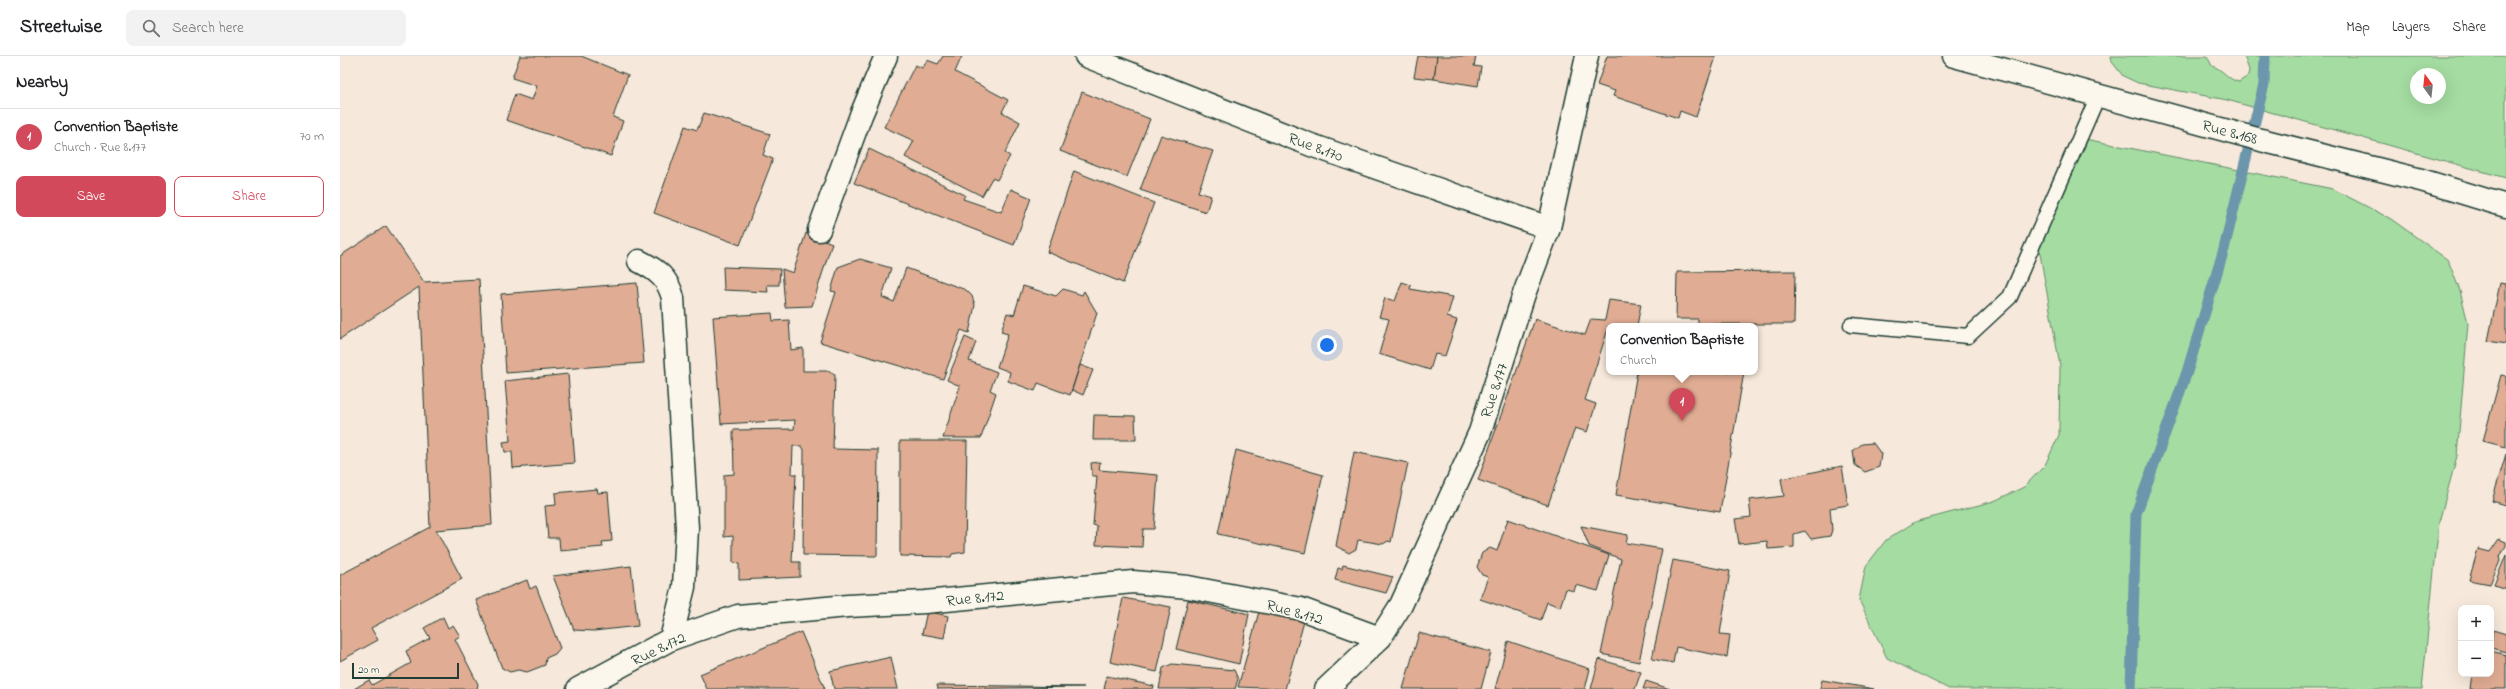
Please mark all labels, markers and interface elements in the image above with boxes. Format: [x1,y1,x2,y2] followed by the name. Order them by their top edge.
[126,10,406,46] search box
[20,14,102,41] text: Streetwise
[140,17,162,39] icon: search
[172,17,244,39] text: Search here
[2346,17,2370,38] text: Map
[2392,17,2430,38] text: Layers
[2452,17,2486,38] text: Share
[2410,68,2446,104] north arrow
[16,70,68,95] text: Nearby
[2199,114,2260,152] street label: Rue 8.168
[54,116,178,138] text: Convention Baptiste
[27,127,31,146] text: 1
[300,127,324,146] text: 70 m
[1284,127,1346,169] street label: Rue 8.170
[54,138,146,157] text: Church · Rue 8.177
[16,176,166,217] button: Save
[174,176,324,217] button: Share
[1606,323,1758,375] popup
[1620,329,1744,351] text: Convention Baptiste
[1317,335,1337,355] your location
[1620,351,1657,370] text: Church
[1475,360,1515,421] street label: Rue 8.177
[1669,388,1695,421] pin: 1
[945,584,1005,614] street label: Rue 8.172
[1263,594,1326,632] street label: Rue 8.172
[2458,605,2494,677] map controls
[2458,605,2494,641] button: +
[628,626,690,673] street label: Rue 8.172
[2458,641,2494,677] button: −
[352,661,459,680] scale bar
[358,662,380,678] text: 20 m

